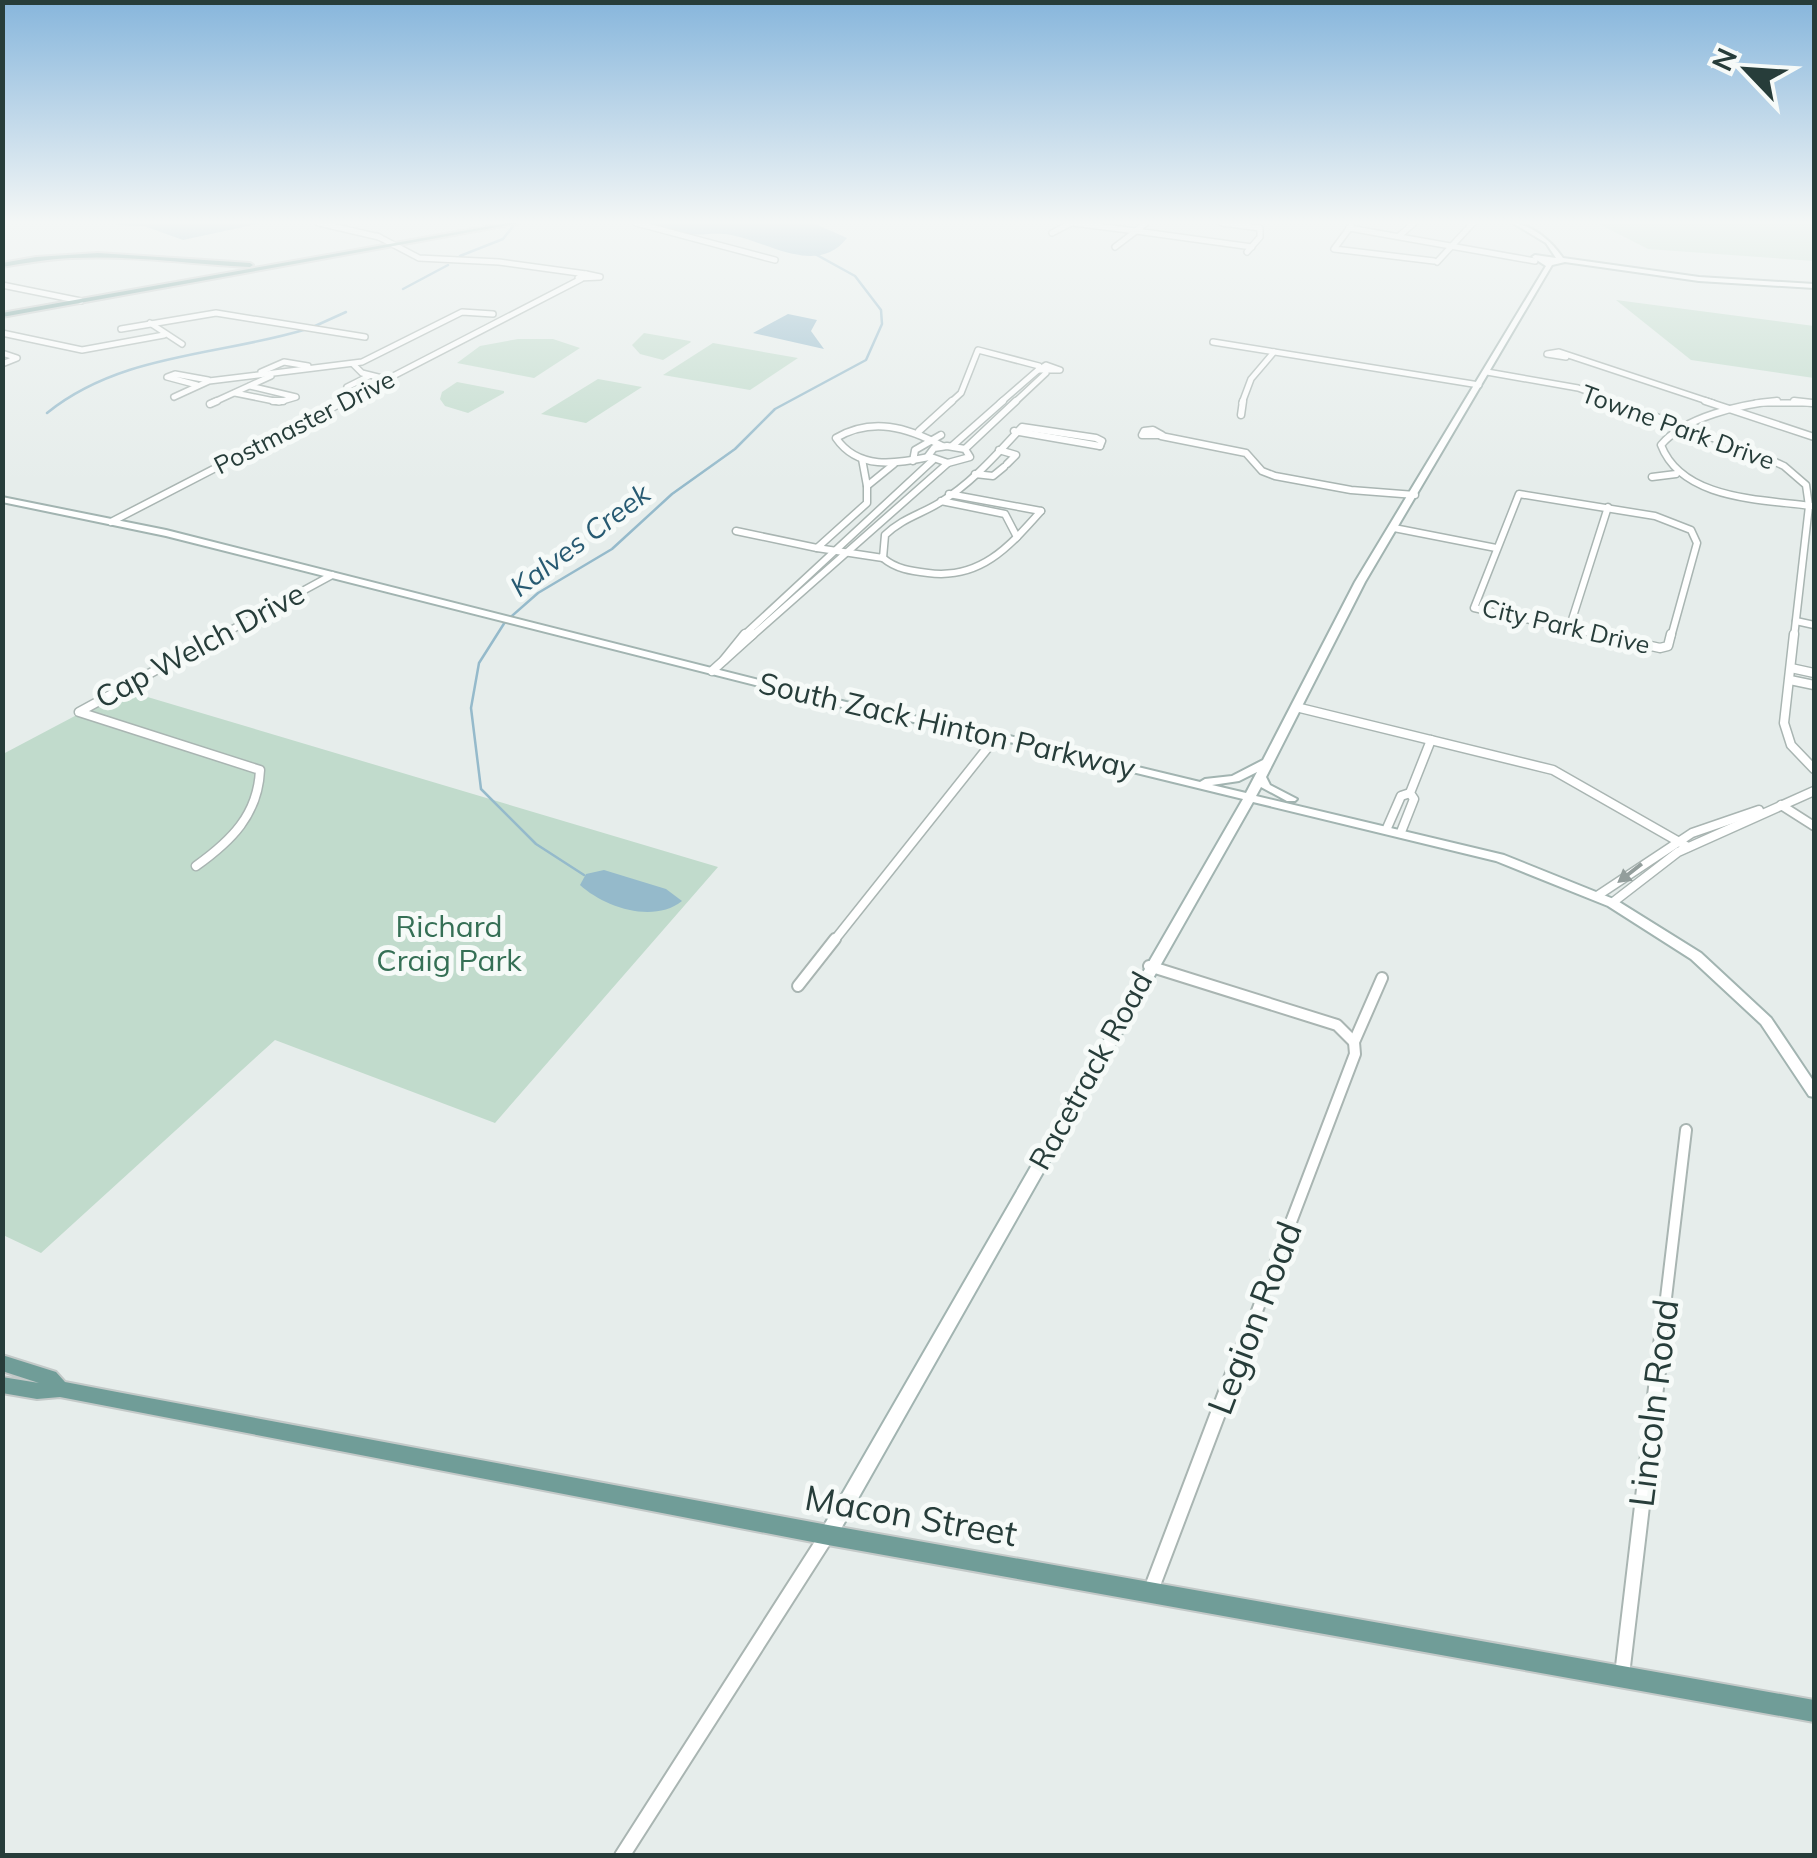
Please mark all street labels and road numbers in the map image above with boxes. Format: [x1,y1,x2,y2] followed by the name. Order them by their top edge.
[208,363,399,480] street label: Postmaster Drive
[1577,377,1779,476] street label: Towne Park Drive
[88,574,311,716] street label: Cap Welch Drive
[1479,591,1653,660] street label: City Park Drive
[755,663,1139,787] street label: South Zack Hinton Parkway
[1020,965,1160,1176] street label: Racetrack Road
[1197,1215,1311,1420] street label: Legion Road
[1618,1297,1688,1509] street label: Lincoln Road
[802,1475,1021,1555] street label: Macon Street

